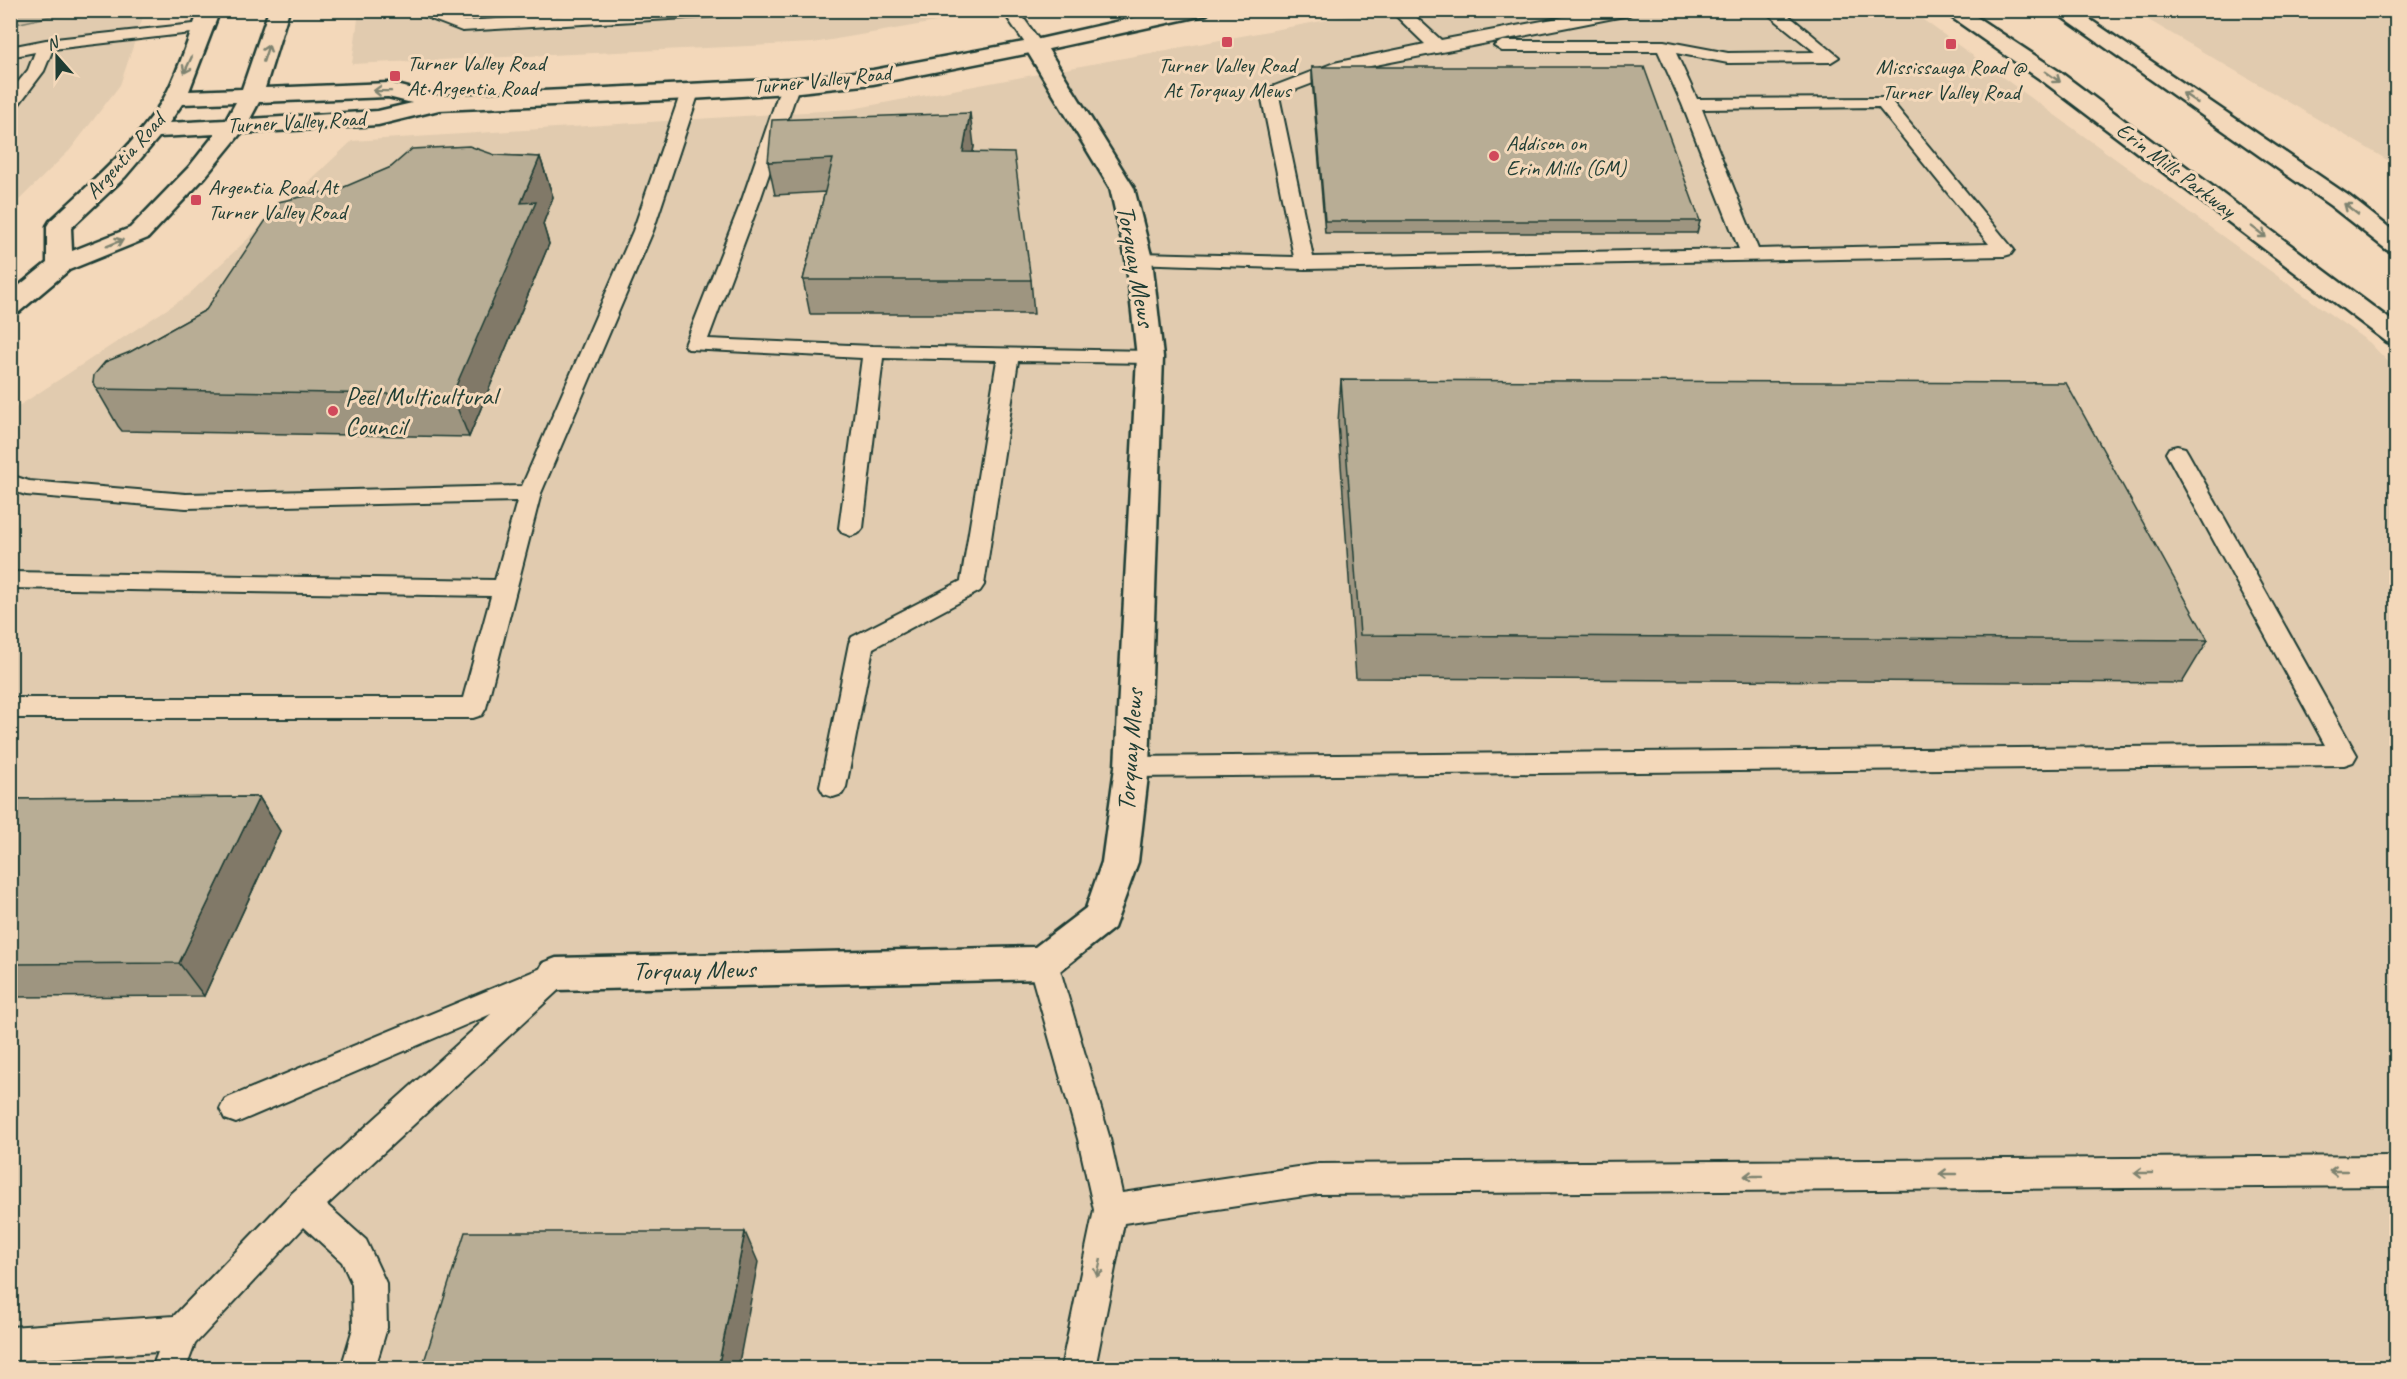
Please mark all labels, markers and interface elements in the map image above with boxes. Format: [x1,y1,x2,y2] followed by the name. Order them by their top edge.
[27,27,87,87] north arrow
[44,32,63,55] text: N
[1220,35,1234,49] marker: Turner Valley Road At Torquay Mews
[1944,37,1958,51] marker: Mississauga Road @ Turner Valley Road
[261,44,272,63] one-way arrow
[407,49,548,102] place label: Turner Valley Road At Argentia Road
[1158,51,1299,104] place label: Turner Valley Road At Torquay Mews
[1876,53,2028,106] place label: Mississauga Road @ Turner Valley Road
[182,55,194,73] one-way arrow
[752,59,895,101] street label: Turner Valley Road
[388,69,402,83] marker: Turner Valley Road At Argentia Road
[2044,71,2060,83] one-way arrow
[372,85,392,97] one-way arrow
[2182,92,2199,104] one-way arrow
[226,104,369,140] street label: Turner Valley Road
[79,105,173,205] street label: Argentia Road
[2111,116,2243,225] street label: Erin Mills Parkway
[1506,129,1628,182] place label: Addison on Erin Mills (GM)
[1487,149,1501,163] marker: Addison on Erin Mills (GM)
[208,173,349,226] place label: Argentia Road At Turner Valley Road
[189,193,203,207] marker: Argentia Road At Turner Valley Road
[2343,202,2359,215] one-way arrow
[1109,203,1163,331] street label: Torquay Mews
[2251,226,2267,238] one-way arrow
[105,237,123,248] one-way arrow
[345,380,501,443] place label: Peel Multicultural Council
[326,404,340,418] marker: Peel Multicultural Council
[1109,685,1151,812] street label: Torquay Mews
[632,952,758,988] street label: Torquay Mews
[2329,1165,2349,1177] one-way arrow
[2134,1167,2154,1179] one-way arrow
[1939,1168,1959,1180] one-way arrow
[1744,1170,1764,1182] one-way arrow
[1092,1258,1104,1277] one-way arrow

